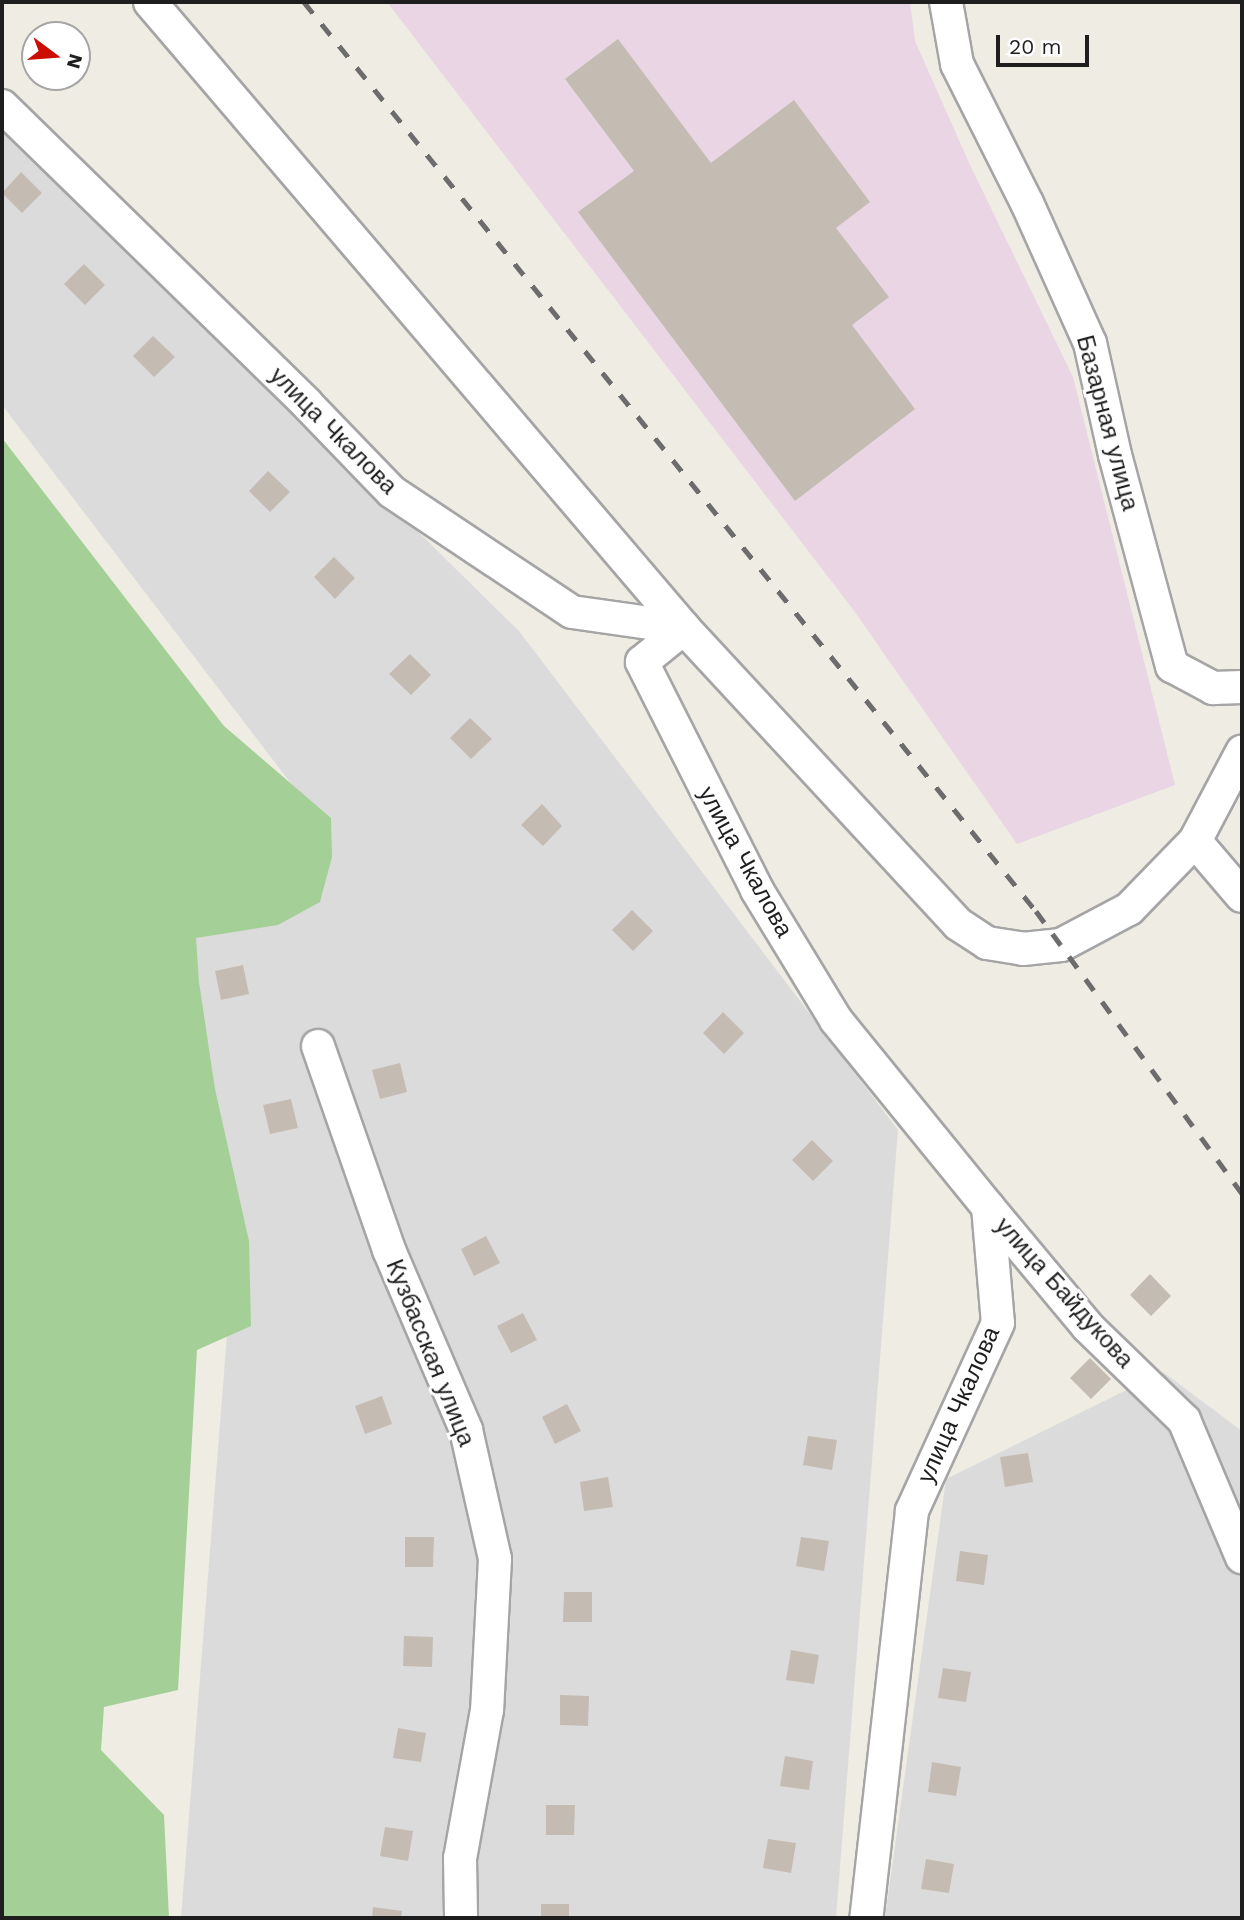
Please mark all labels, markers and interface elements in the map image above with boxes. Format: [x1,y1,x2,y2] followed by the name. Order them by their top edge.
[21,21,91,91] north arrow
[999,21,1092,65] scale bar
[1009,34,1061,59] text: 20 m
[62,51,88,71] text: N
[1070,332,1144,514] street label: Базарная улица
[263,361,403,501] street label: улица Чкалова
[692,782,798,942] street label: улица Чкалова
[989,1212,1139,1374] street label: улица Байдукова
[379,1255,481,1451] street label: Кузбасская улица
[912,1322,1006,1488] street label: улица Чкалова

